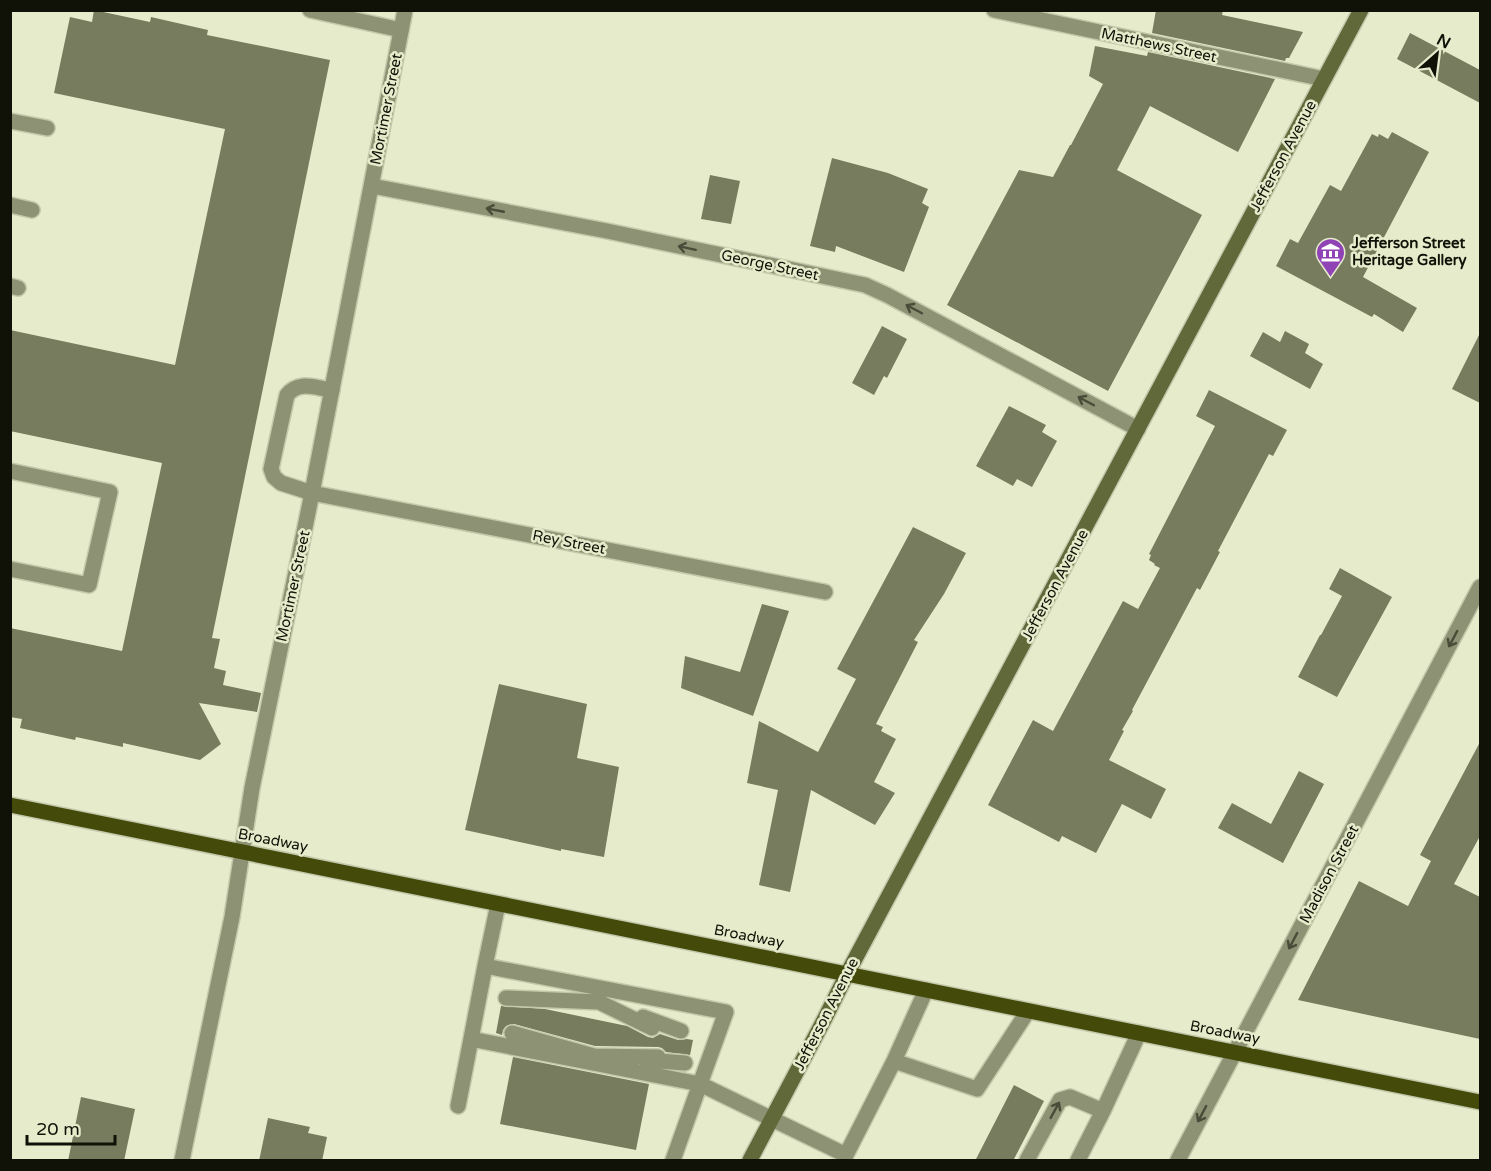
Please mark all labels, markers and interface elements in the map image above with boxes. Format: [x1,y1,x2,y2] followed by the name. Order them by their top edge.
[1100,24,1219,66] street label: Matthews Street
[1407,24,1467,84] north arrow
[1433,30,1454,53] text: N
[366,51,406,166] street label: Mortimer Street
[1246,97,1320,215] street label: Jefferson Avenue
[486,204,506,215] one-way arrow
[1351,234,1467,270] place label: Jefferson Street Heritage Gallery
[1315,236,1347,278] museum icon: Jefferson Street Heritage Gallery
[677,241,696,253] one-way arrow
[720,246,821,284] street label: George Street
[906,303,923,315] one-way arrow
[1078,395,1095,407] one-way arrow
[531,526,607,558] street label: Rey Street
[1018,526,1092,644] street label: Jefferson Avenue
[272,528,314,643] street label: Mortimer Street
[1447,629,1458,647] one-way arrow
[1296,822,1363,926] street label: Madison Street
[236,824,310,856] street label: Broadway
[712,920,786,952] street label: Broadway
[1287,932,1299,949] one-way arrow
[790,955,862,1073] street label: Jefferson Avenue
[1188,1016,1262,1048] street label: Broadway
[1049,1102,1061,1119] one-way arrow
[1196,1104,1207,1122] one-way arrow
[27,1108,116,1146] scale bar
[36,1118,80,1140] text: 20 m

